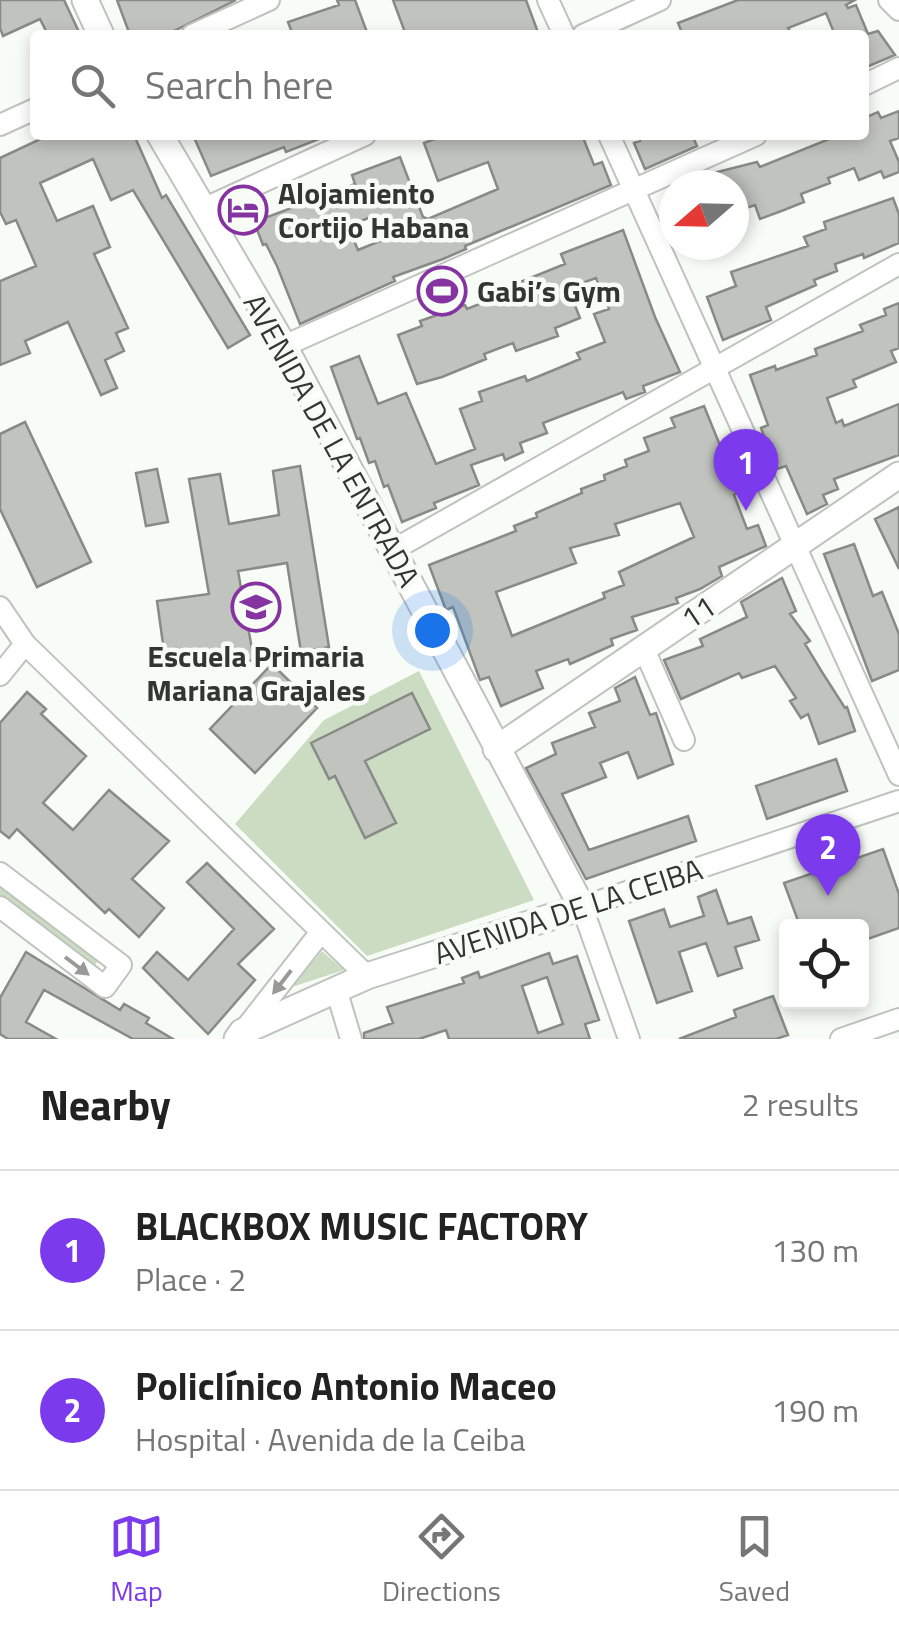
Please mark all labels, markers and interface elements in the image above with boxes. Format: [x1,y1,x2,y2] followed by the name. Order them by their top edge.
[30,30,869,140] search box
[145,56,333,114] text: Search here
[65,58,120,113] icon: search
[278,170,469,250] place label: Alojamiento Cortijo Habana
[659,170,749,260] north arrow
[217,184,269,236] hotel icon: Alojamiento Cortijo Habana
[416,265,468,317] sports icon: Gabi’s Gym
[477,268,621,314] place label: Gabi’s Gym
[232,285,432,595] street label: AVENIDA DE LA ENTRADA
[714,428,778,511] pin: 1
[230,581,282,633] school or university icon: Escuela Primaria Mariana Grajales
[671,584,725,640] street label: 11
[407,605,458,656] your location
[146,633,366,713] place label: Escuela Primaria Mariana Grajales
[796,814,860,896] pin: 2
[428,846,708,976] street label: AVENIDA DE LA CEIBA
[779,919,869,1009] map controls
[779,919,869,1009] button: locate
[64,956,90,977] one-way arrow
[272,969,292,995] one-way arrow
[40,1072,171,1136] text: Nearby
[742,1080,859,1128] text: 2 results
[135,1197,588,1255] text: BLACKBOX MUSIC FACTORY
[64,1226,81,1274] text: 1
[771,1226,859,1274] text: 130 m
[135,1255,246,1303] text: Place · 2
[135,1357,557,1415] text: Policlínico Antonio Maceo
[64,1386,81,1434] text: 2
[771,1386,859,1434] text: 190 m
[135,1415,525,1463] text: Hospital · Avenida de la Ceiba
[109,1509,164,1612] tab: Map
[382,1509,501,1612] tab: Directions
[719,1509,790,1612] tab: Saved

